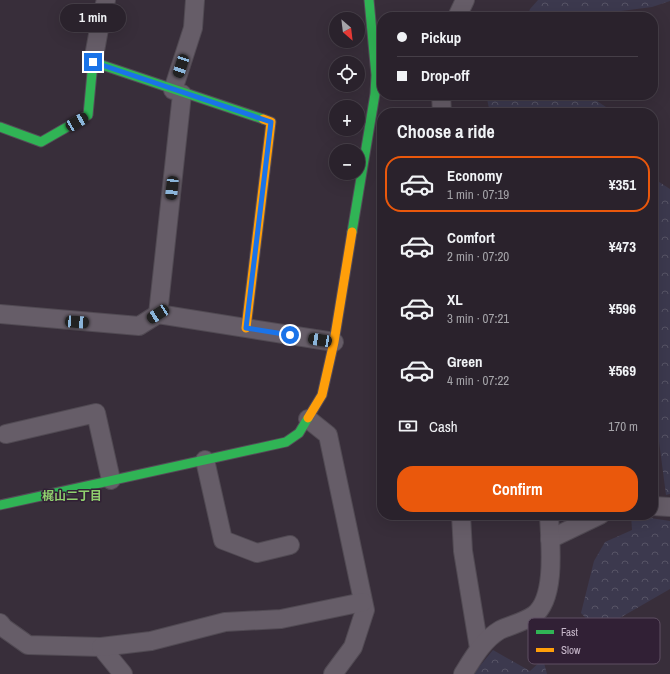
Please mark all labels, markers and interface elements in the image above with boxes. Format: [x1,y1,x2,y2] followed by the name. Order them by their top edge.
[60,4,126,32] callout: 1 min
[79,9,107,26] text: 1 min
[329,12,365,48] north arrow
[329,12,365,180] map controls
[421,27,461,48] text: Pickup
[84,53,102,71] route end
[172,53,190,79] car
[329,56,365,92] button: locate
[421,65,470,86] text: Drop-off
[329,100,365,136] button: +
[64,111,90,133] car
[397,119,495,144] text: Choose a ride
[329,144,365,180] button: −
[447,165,502,186] text: Economy
[399,166,435,202] icon: car
[609,174,636,195] text: ¥351
[165,175,179,201] car
[447,186,509,203] text: 1 min · 07:19
[447,227,495,248] text: Comfort
[399,228,435,264] icon: car
[609,236,636,257] text: ¥473
[447,248,509,265] text: 2 min · 07:20
[447,289,463,310] text: XL
[399,290,435,326] icon: car
[609,298,636,319] text: ¥596
[145,302,171,326] car
[447,310,509,327] text: 3 min · 07:21
[65,315,89,329] car
[281,326,299,344] route start
[307,332,333,348] car
[447,351,483,372] text: Green
[399,352,435,388] icon: car
[609,360,636,381] text: ¥569
[447,372,509,389] text: 4 min · 07:22
[397,415,419,437] icon: cash
[429,416,458,437] text: Cash
[608,418,638,435] text: 170 m
[397,466,638,512] button: Confirm
[42,488,102,504] district label: 梶山二丁目
[528,618,660,664] legend
[561,625,579,639] text: Fast
[561,643,581,657] text: Slow

